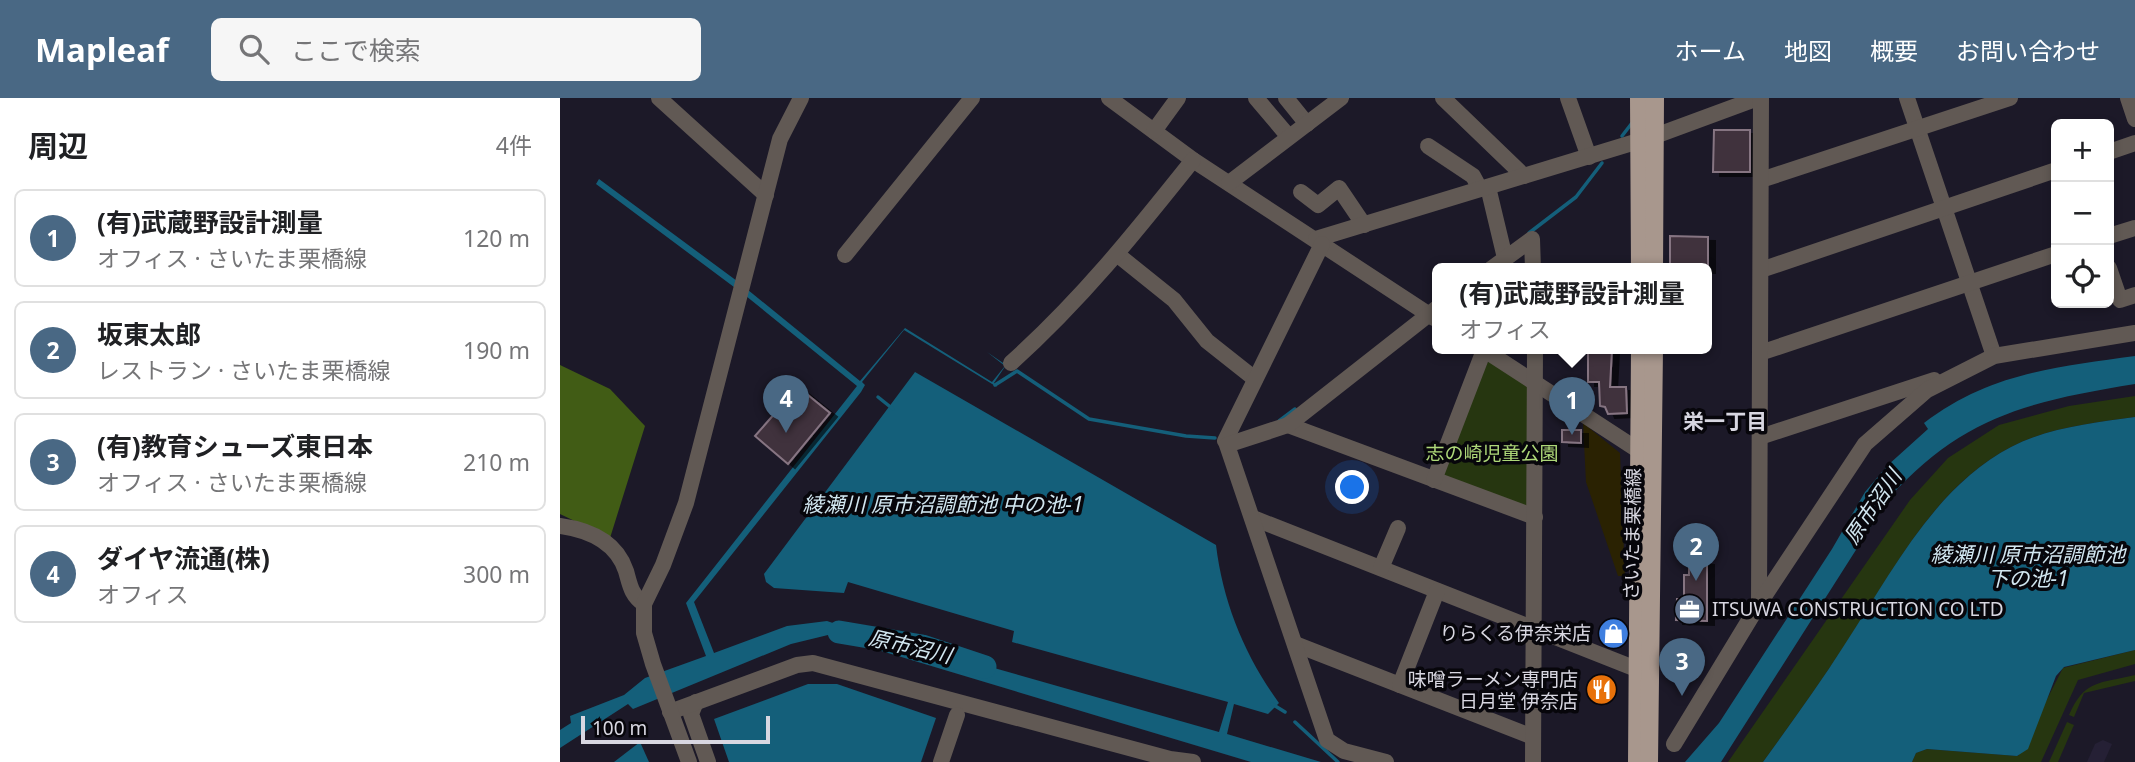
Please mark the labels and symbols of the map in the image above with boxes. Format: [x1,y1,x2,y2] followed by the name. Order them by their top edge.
[763,375,809,433] pin: 4
[1549,377,1595,435] pin: 1
[1683,407,1767,435] district label: 栄一丁目
[1425,440,1559,466] park label: 志の崎児童公園
[1837,462,1908,549] water label: 原市沼川
[1618,468,1646,600] street label: さいたま栗橋線
[1335,470,1369,504] your location
[802,490,1084,518] water label: 綾瀬川 原市沼調節池 中の池-1
[1673,523,1719,581] pin: 2
[1931,540,2127,592] water label: 綾瀬川 原市沼調節池 下の池-1
[1672,592,1706,626] office icon: ITSUWA CONSTRUCTION CO LTD
[1712,596,2004,622] place label: ITSUWA CONSTRUCTION CO LTD
[1597,616,1631,650] shop icon: りらくる伊奈栄店
[1439,620,1591,646] place label: りらくる伊奈栄店
[866,623,956,670] water label: 原市沼川
[1659,638,1705,696] pin: 3
[1408,666,1578,714] place label: 味噌ラーメン専門店 日月堂 伊奈店
[1584,673,1618,707] restaurant icon: 味噌ラーメン専門店 日月堂 伊奈店
[581,713,770,745] scale bar

